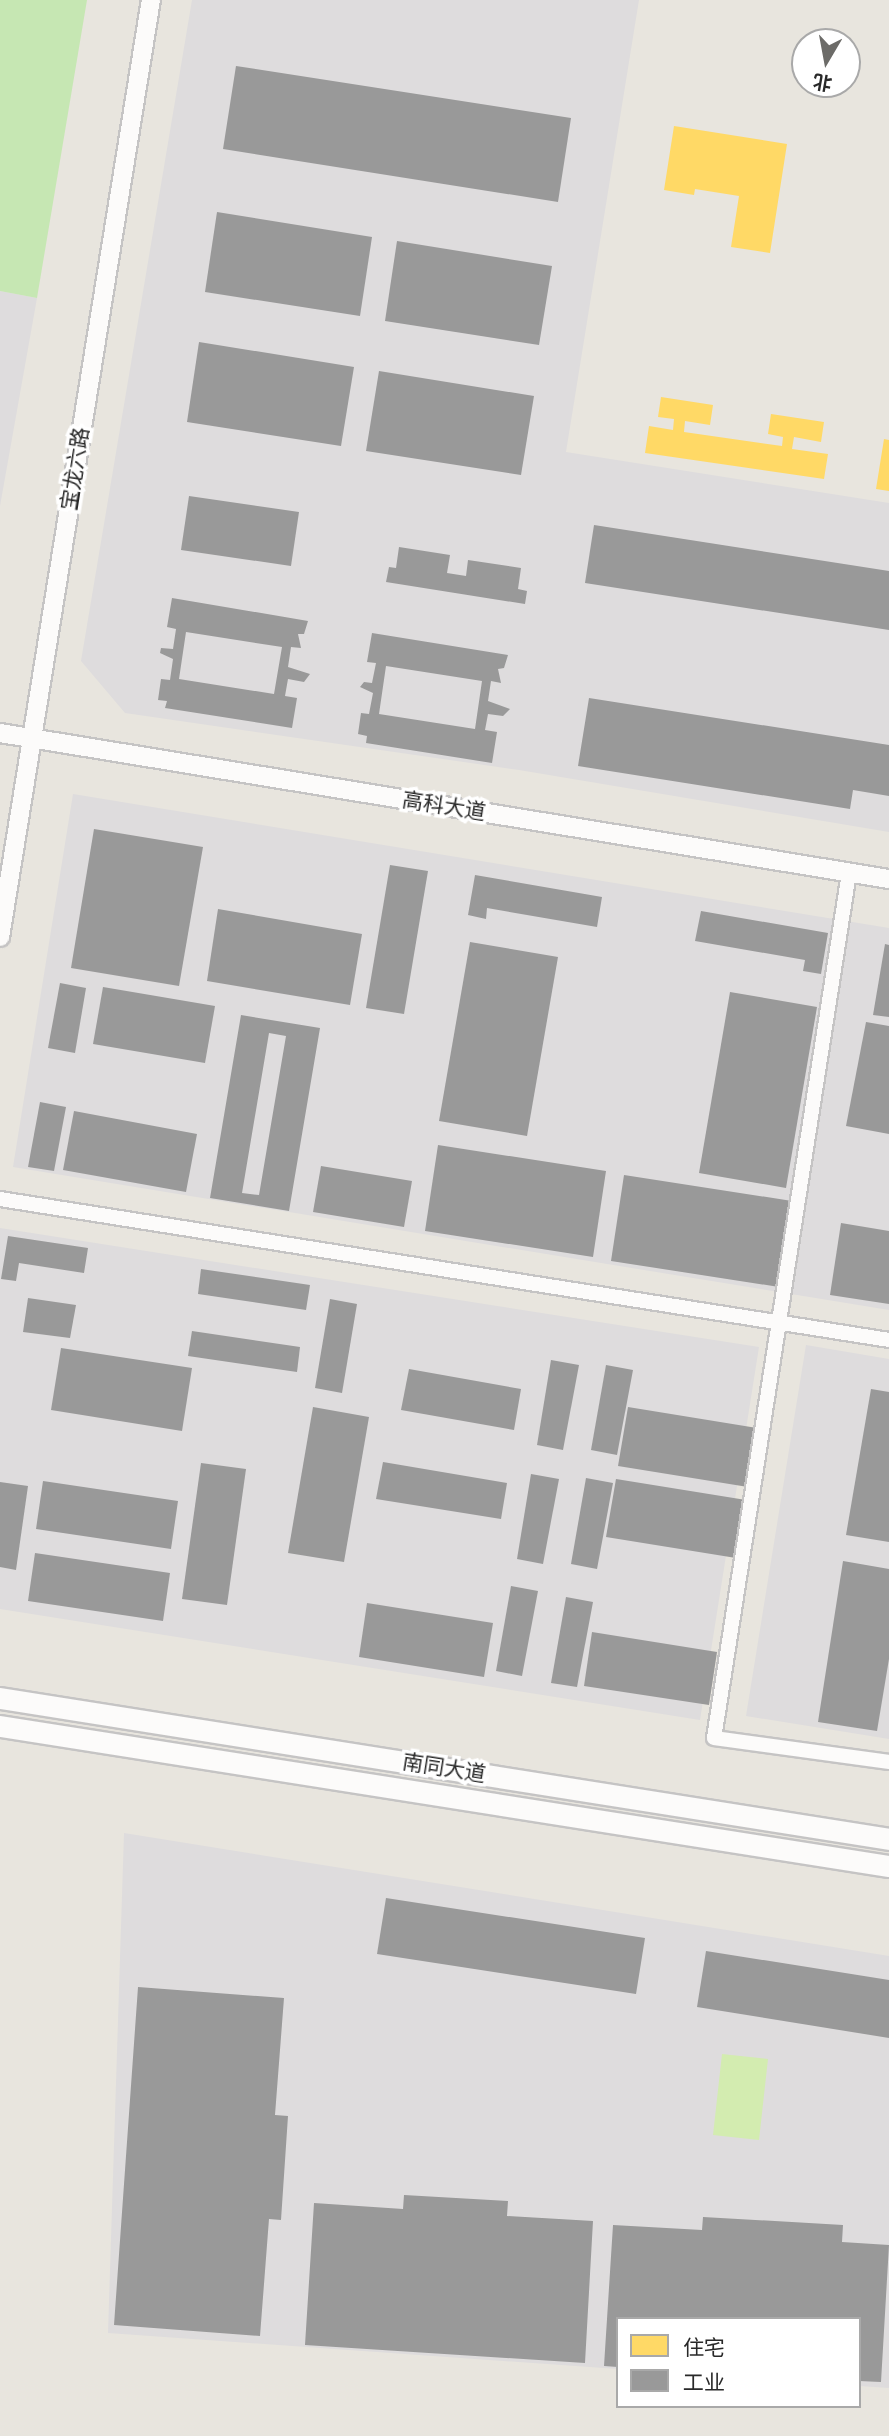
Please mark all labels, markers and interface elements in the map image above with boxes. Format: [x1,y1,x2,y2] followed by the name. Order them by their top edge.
[791,28,861,98] north arrow
[811,68,834,96] text: 北
[56,426,94,512] street label: 宝龙六路
[401,787,487,825] street label: 高科大道
[401,1749,487,1787] street label: 南同大道
[616,2317,861,2408] legend
[683,2334,725,2361] text: 住宅
[683,2369,725,2396] text: 工业

